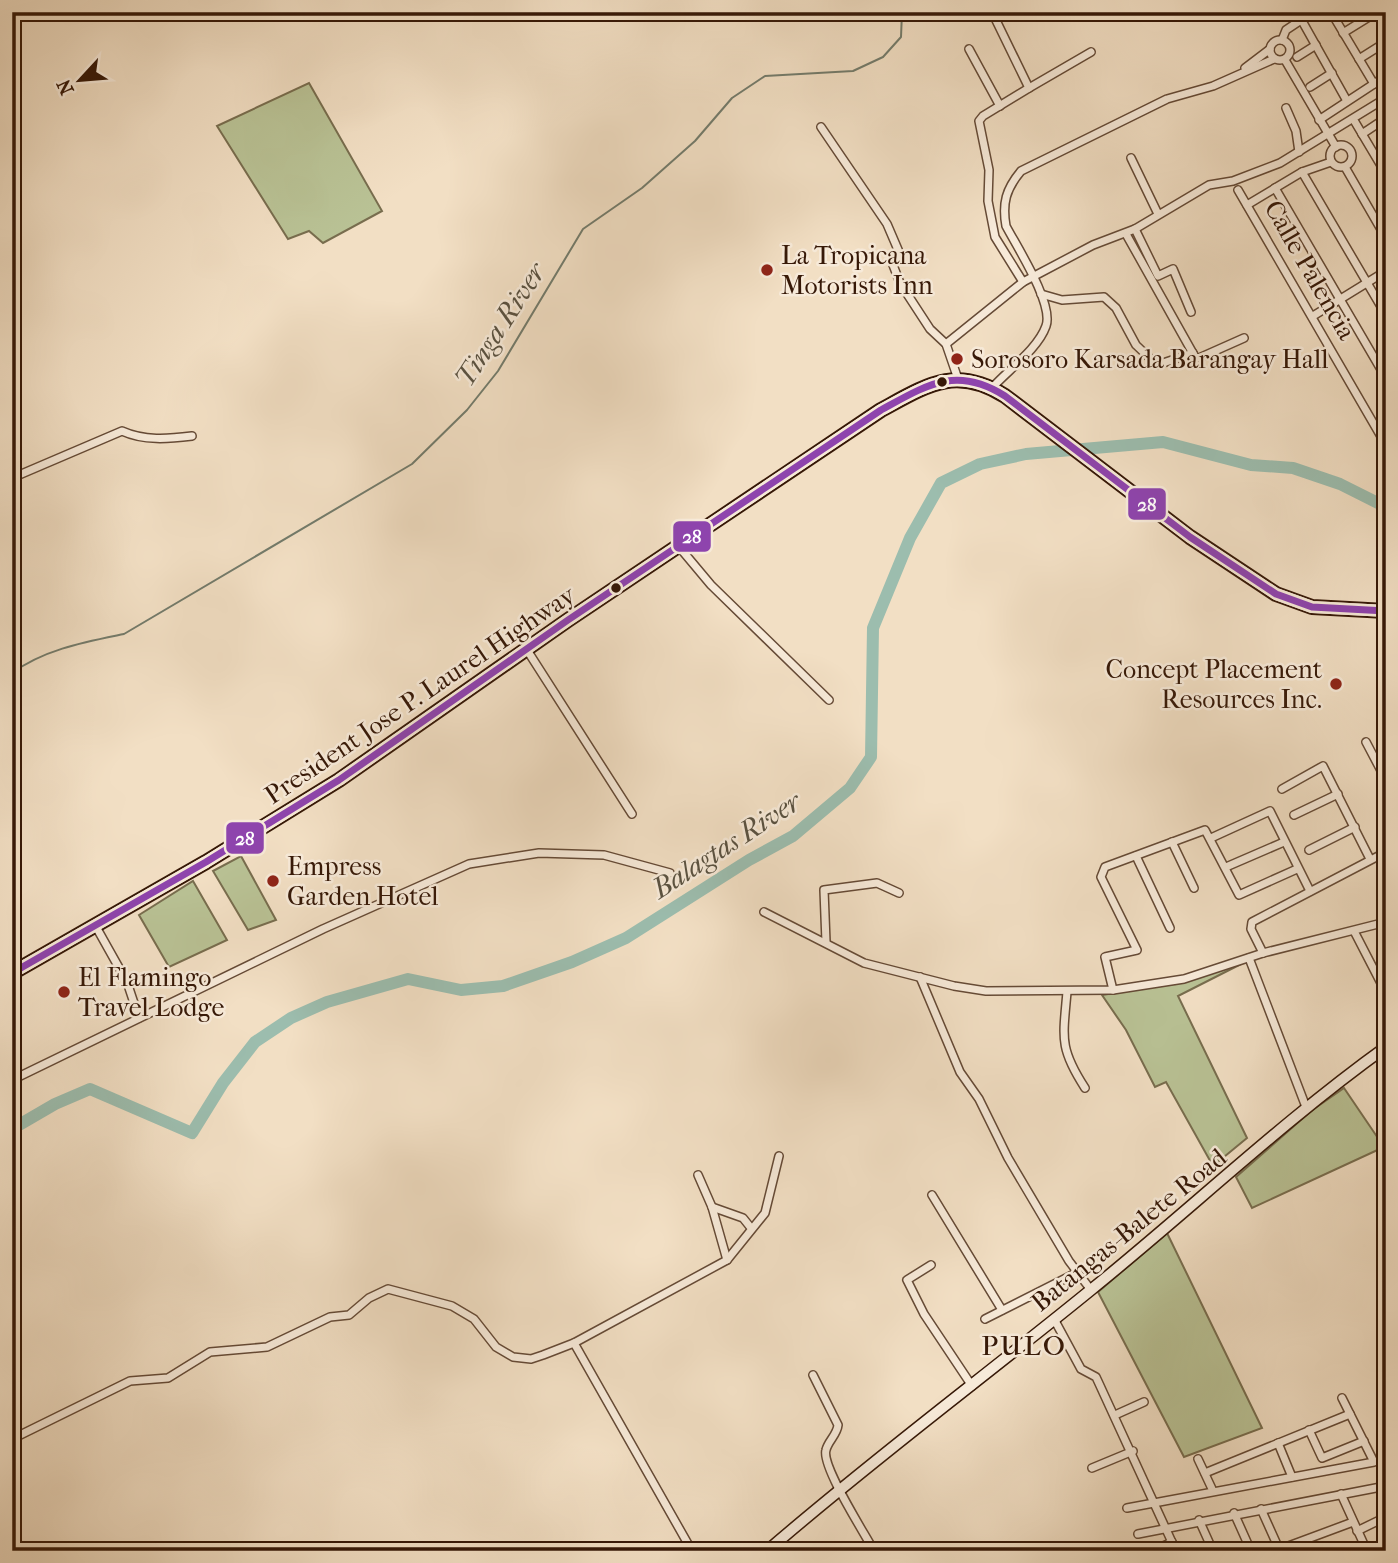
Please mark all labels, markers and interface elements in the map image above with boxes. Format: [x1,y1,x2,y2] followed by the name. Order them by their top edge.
[46,46,116,116] north arrow
[52,75,79,98] text: N
[1258,195,1363,346] street label: Calle Palencia
[781,240,933,301] place label: La Tropicana Motorists Inn
[448,255,554,393] water label: Tinga River
[759,262,775,278] marker: La Tropicana Motorists Inn
[971,344,1328,375] place label: Sorosoro Karsada Barangay Hall
[949,351,965,367] marker: Sorosoro Karsada Barangay Hall
[935,375,949,389] unlabelled marker
[1127,487,1167,521] line badge: 28
[1137,494,1157,516] text: 28
[672,520,712,553] line badge: 28
[682,526,702,548] text: 28
[259,579,582,811] street label: President Jose P. Laurel Highway
[609,581,623,595] unlabelled marker
[1105,654,1323,715] place label: Concept Placement Resources Inc.
[1328,676,1344,692] marker: Concept Placement Resources Inc.
[644,783,809,906] water label: Balagtas River
[225,821,265,855] line badge: 28
[235,828,255,850] text: 28
[287,851,438,912] place label: Empress Garden Hotel
[265,873,281,889] marker: Empress Garden Hotel
[78,962,224,1023] place label: El Flamingo Travel Lodge
[56,984,72,1000] marker: El Flamingo Travel Lodge
[1025,1141,1233,1318] street label: Batangas-Balete Road
[981,1329,1067,1362] district label: PULO

